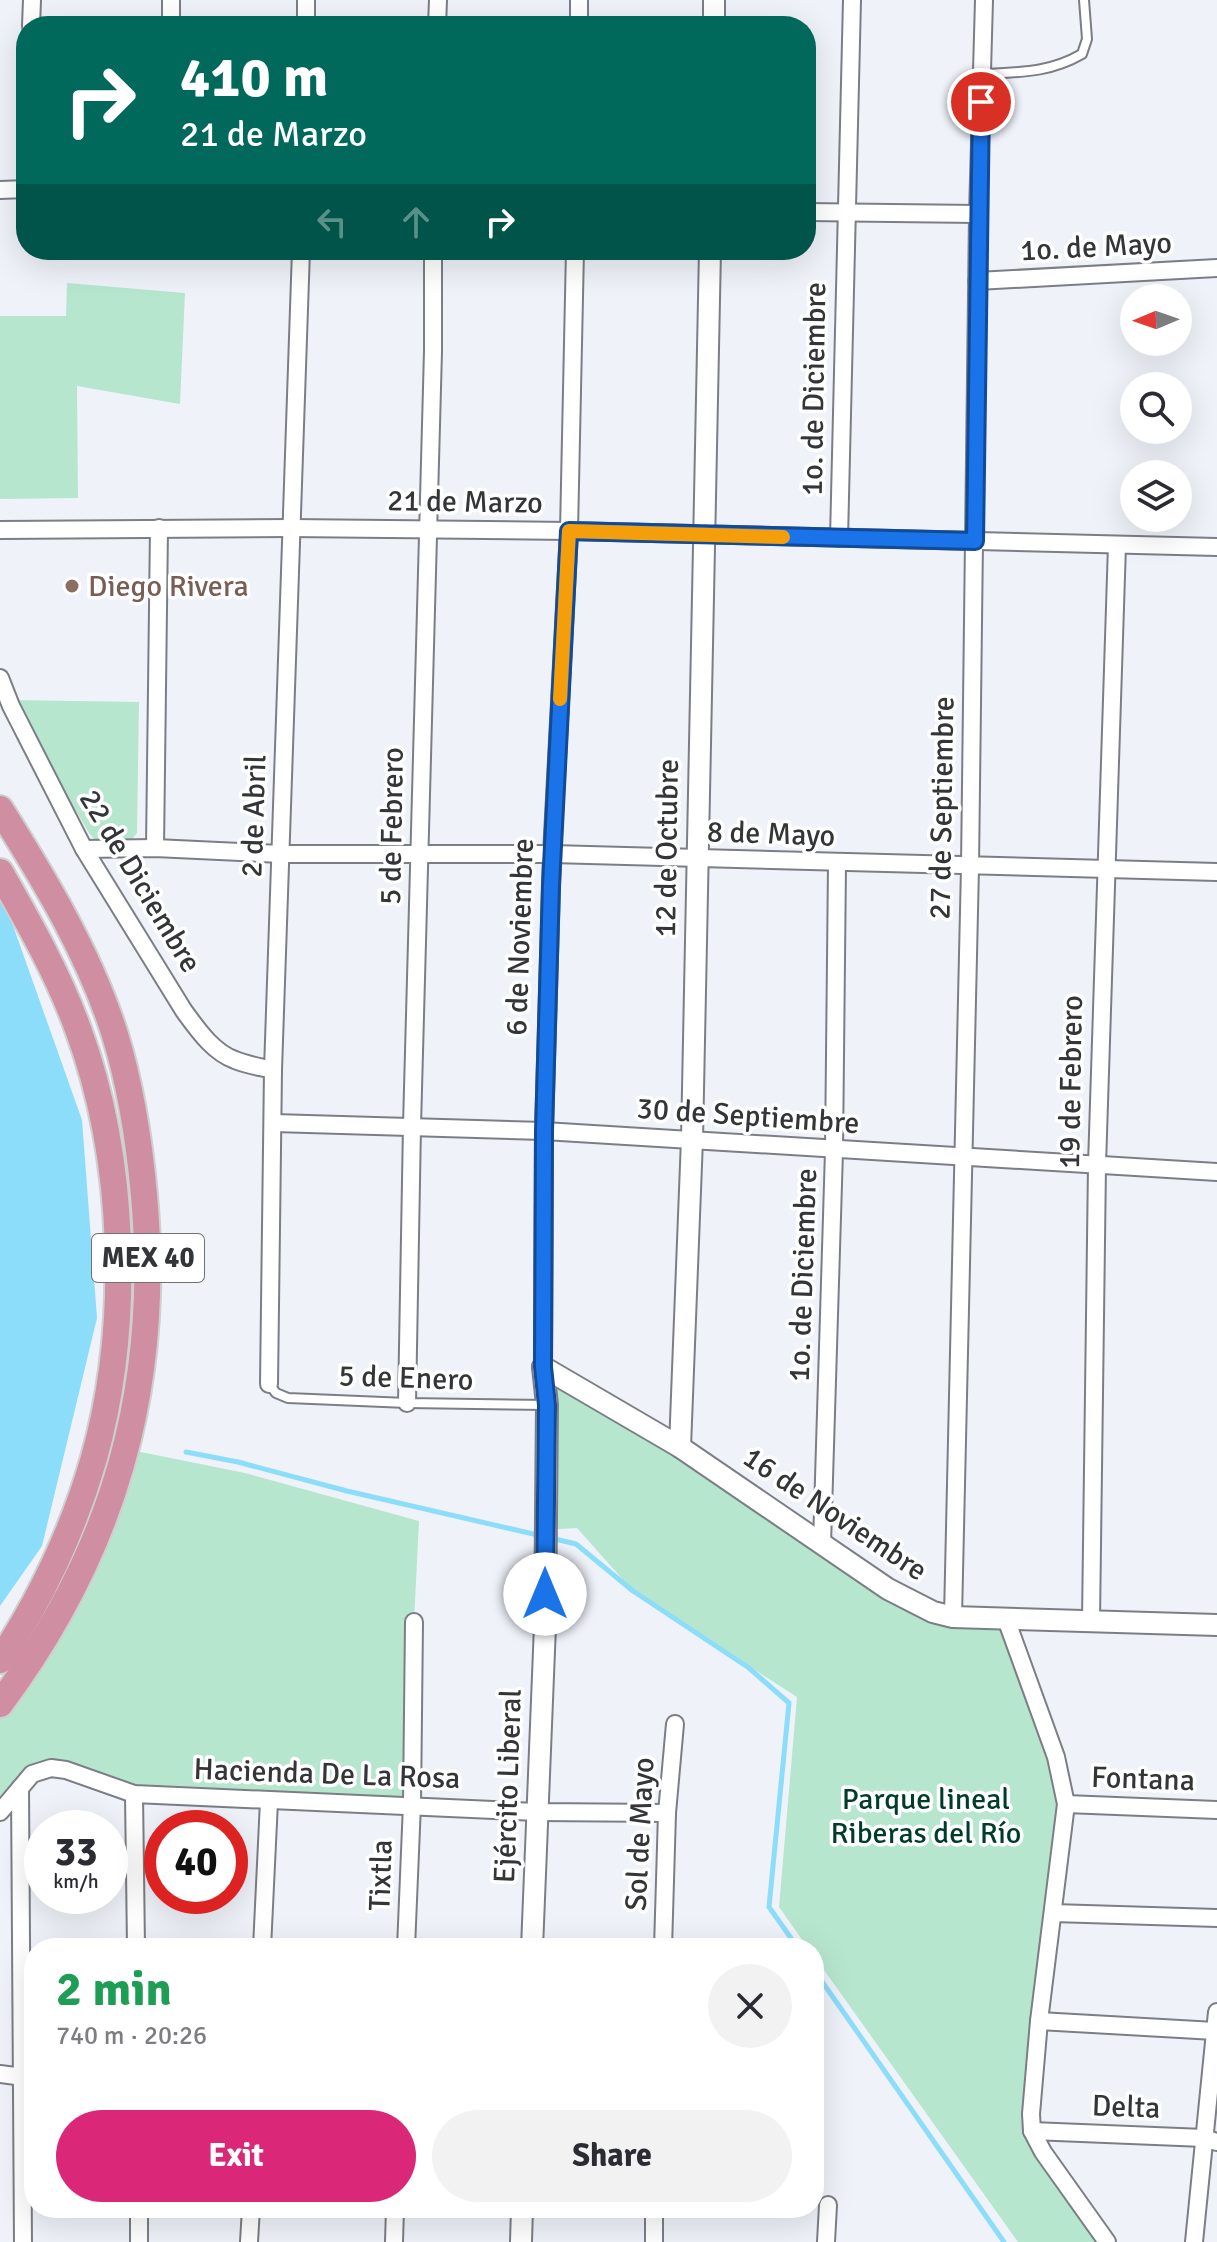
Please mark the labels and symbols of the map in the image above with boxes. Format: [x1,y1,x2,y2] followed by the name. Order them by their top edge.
[947,68,1015,136] pin
[1019,225,1173,269] street label: 1o. de Mayo
[794,282,834,496] street label: 1o. de Diciembre
[1120,284,1192,356] north arrow
[387,482,543,522] street label: 21 de Marzo
[88,568,249,605] place label: Diego Rivera
[63,577,81,595] marker: Diego Rivera
[922,696,962,920] street label: 27 de Septiembre
[372,747,412,905] street label: 5 de Febrero
[233,754,275,878] street label: 2 de Abril
[647,758,687,938] street label: 12 de Octubre
[71,783,209,979] street label: 22 de Diciembre
[706,813,836,855] street label: 8 de Mayo
[498,838,542,1036] street label: 6 de Noviembre
[1051,995,1091,1169] street label: 19 de Febrero
[635,1090,861,1142] street label: 30 de Septiembre
[781,1167,825,1383] street label: 1o. de Diciembre
[92,1234,204,1282] road number: MEX 40
[338,1357,474,1399] street label: 5 de Enero
[736,1439,934,1589] street label: 16 de Noviembre
[503,1552,587,1636] position arrow
[486,1688,530,1884] street label: Ejército Liberal
[193,1751,461,1797] street label: Hacienda De La Rosa
[618,1756,662,1912] street label: Sol de Mayo
[1090,1759,1196,1799] street label: Fontana
[831,1781,1021,1852] park label: Parque lineal Riberas del Río
[144,1810,248,1914] speed limit sign: 40
[361,1839,401,1911] street label: Tixtla
[1091,2087,1161,2127] street label: Delta

